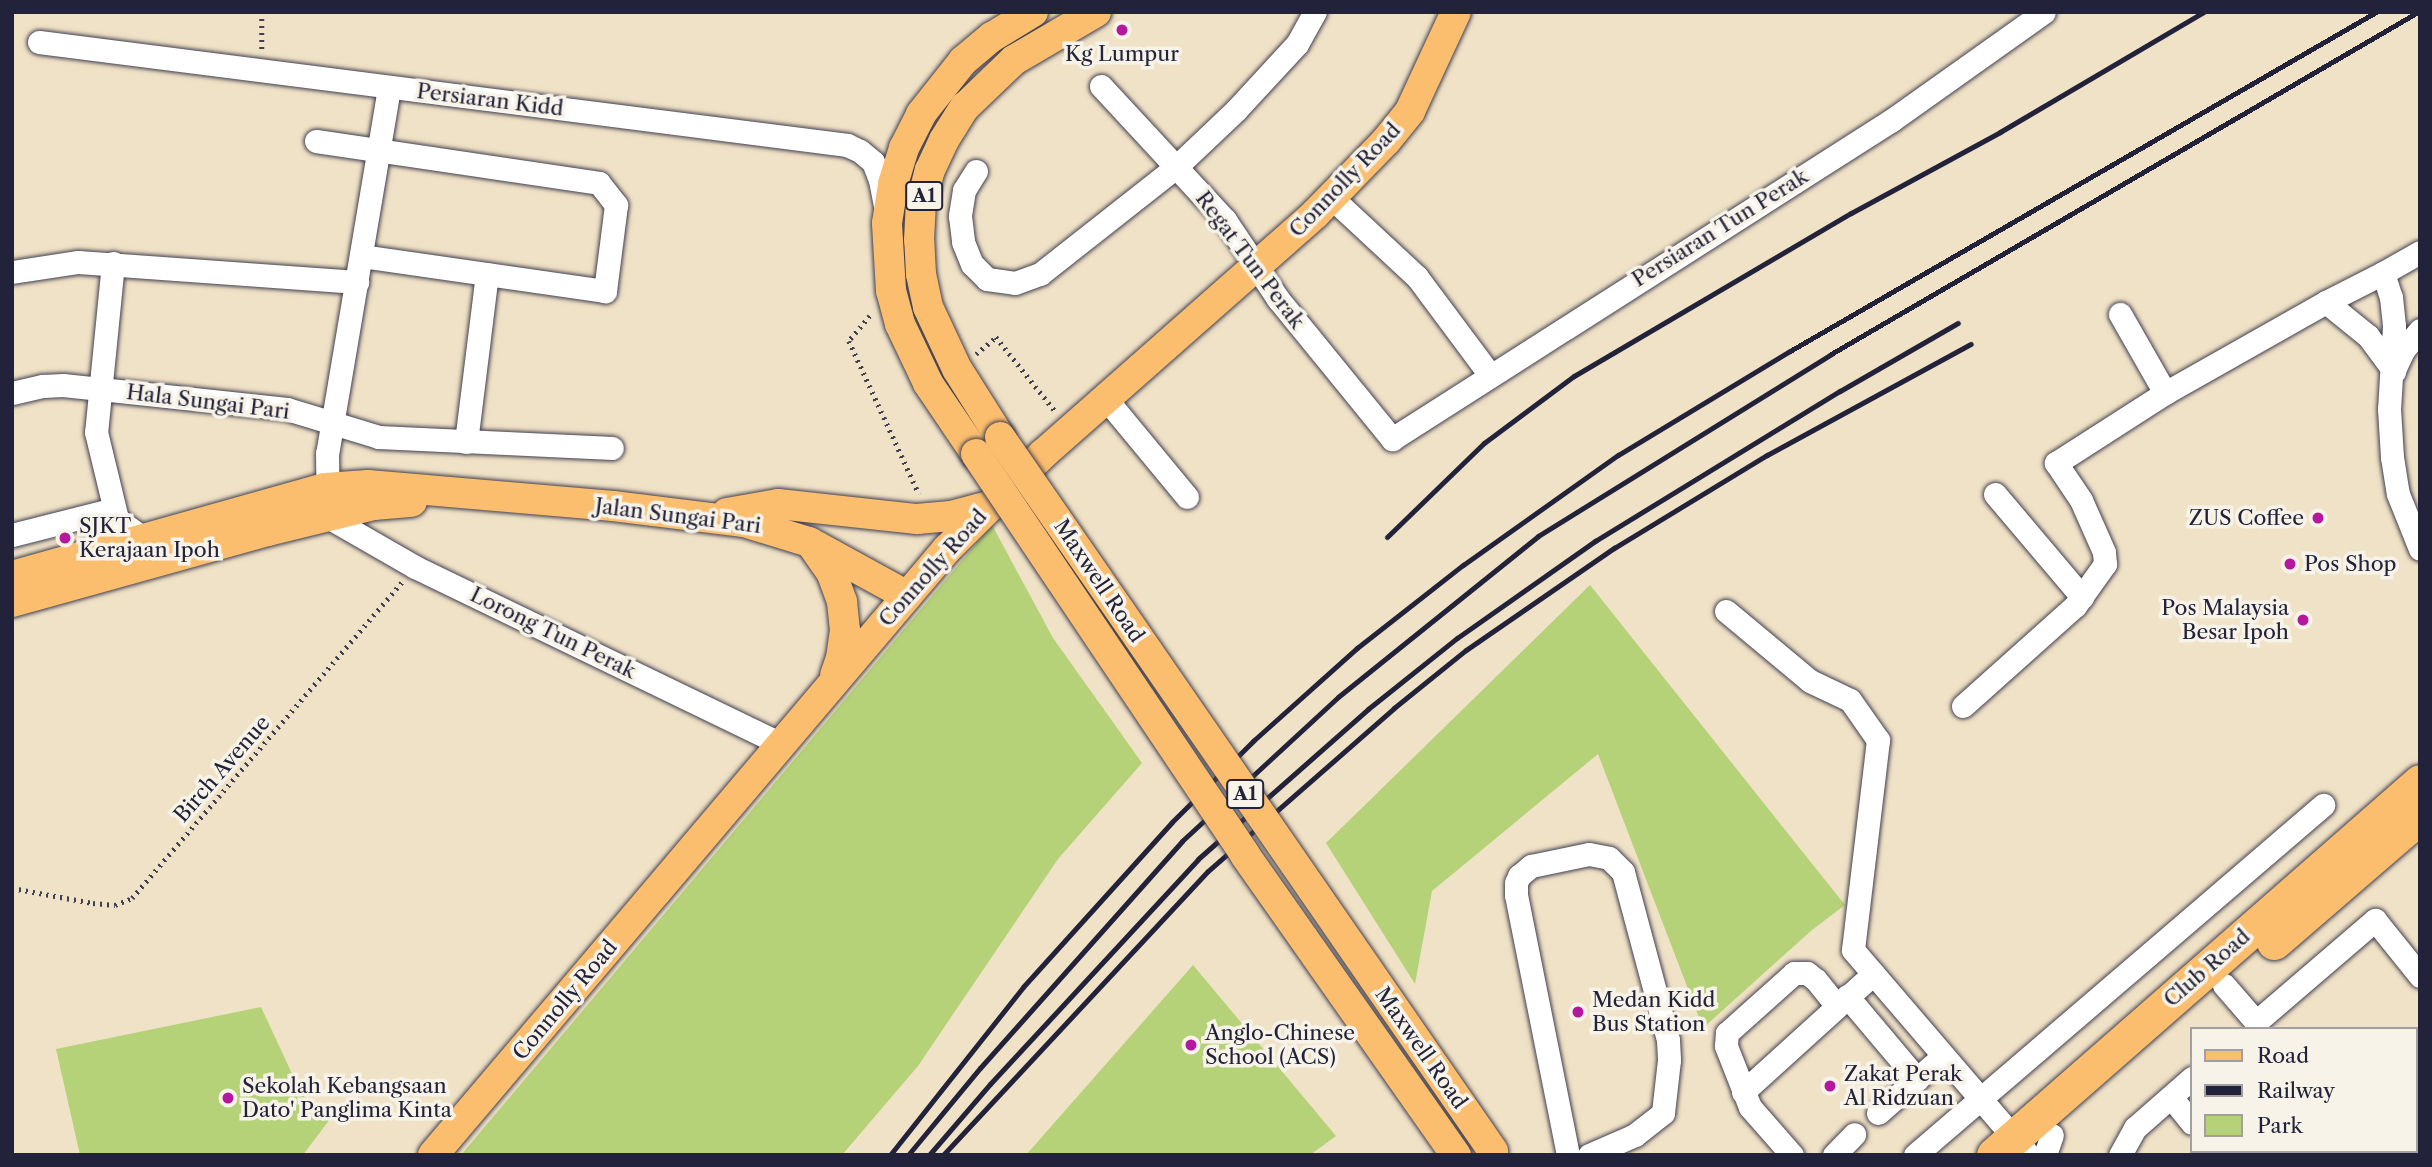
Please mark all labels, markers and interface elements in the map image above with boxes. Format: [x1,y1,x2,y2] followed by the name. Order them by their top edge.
[1114,22,1130,38] marker: Kg Lumpur
[1065,41,1179,67] place label: Kg Lumpur
[415,79,565,121] street label: Persiaran Kidd
[1284,117,1406,243] street label: Connolly Road
[1627,164,1813,292] street label: Persiaran Tun Perak
[905,180,943,212] road number: A1
[1190,186,1310,334] street label: Regat Tun Perak
[125,379,291,425] street label: Hala Sungai Pari
[594,493,762,539] street label: Jalan Sungai Pari
[874,504,992,632] street label: Connolly Road
[2189,505,2304,531] place label: ZUS Coffee
[2310,510,2326,526] marker: ZUS Coffee
[79,513,220,563] place label: SJKT Kerajaan Ipoh
[1049,515,1149,647] street label: Maxwell Road
[57,530,73,546] marker: SJKT Kerajaan Ipoh
[2304,551,2397,577] place label: Pos Shop
[2282,556,2298,572] marker: Pos Shop
[466,582,640,684] street label: Lorong Tun Perak
[2161,595,2289,645] place label: Pos Malaysia Besar Ipoh
[2295,612,2311,628] marker: Pos Malaysia Besar Ipoh
[169,710,275,828] street label: Birch Avenue
[1226,778,1264,810] road number: A1
[2159,924,2255,1012] street label: Club Road
[507,935,623,1065] street label: Connolly Road
[1370,982,1472,1114] street label: Maxwell Road
[1592,987,1715,1037] place label: Medan Kidd Bus Station
[1570,1004,1586,1020] marker: Medan Kidd Bus Station
[1205,1020,1355,1070] place label: Anglo-Chinese School (ACS)
[2190,1027,2418,1153] legend
[1183,1037,1199,1053] marker: Anglo-Chinese School (ACS)
[2257,1043,2309,1068] text: Road
[1844,1061,1962,1111] place label: Zakat Perak Al Ridzuan
[242,1073,452,1123] place label: Sekolah Kebangsaan Dato' Panglima Kinta
[1822,1078,1838,1094] marker: Zakat Perak Al Ridzuan
[2257,1078,2335,1103] text: Railway
[220,1090,236,1106] marker: Sekolah Kebangsaan Dato' Panglima Kinta
[2257,1113,2303,1138] text: Park

